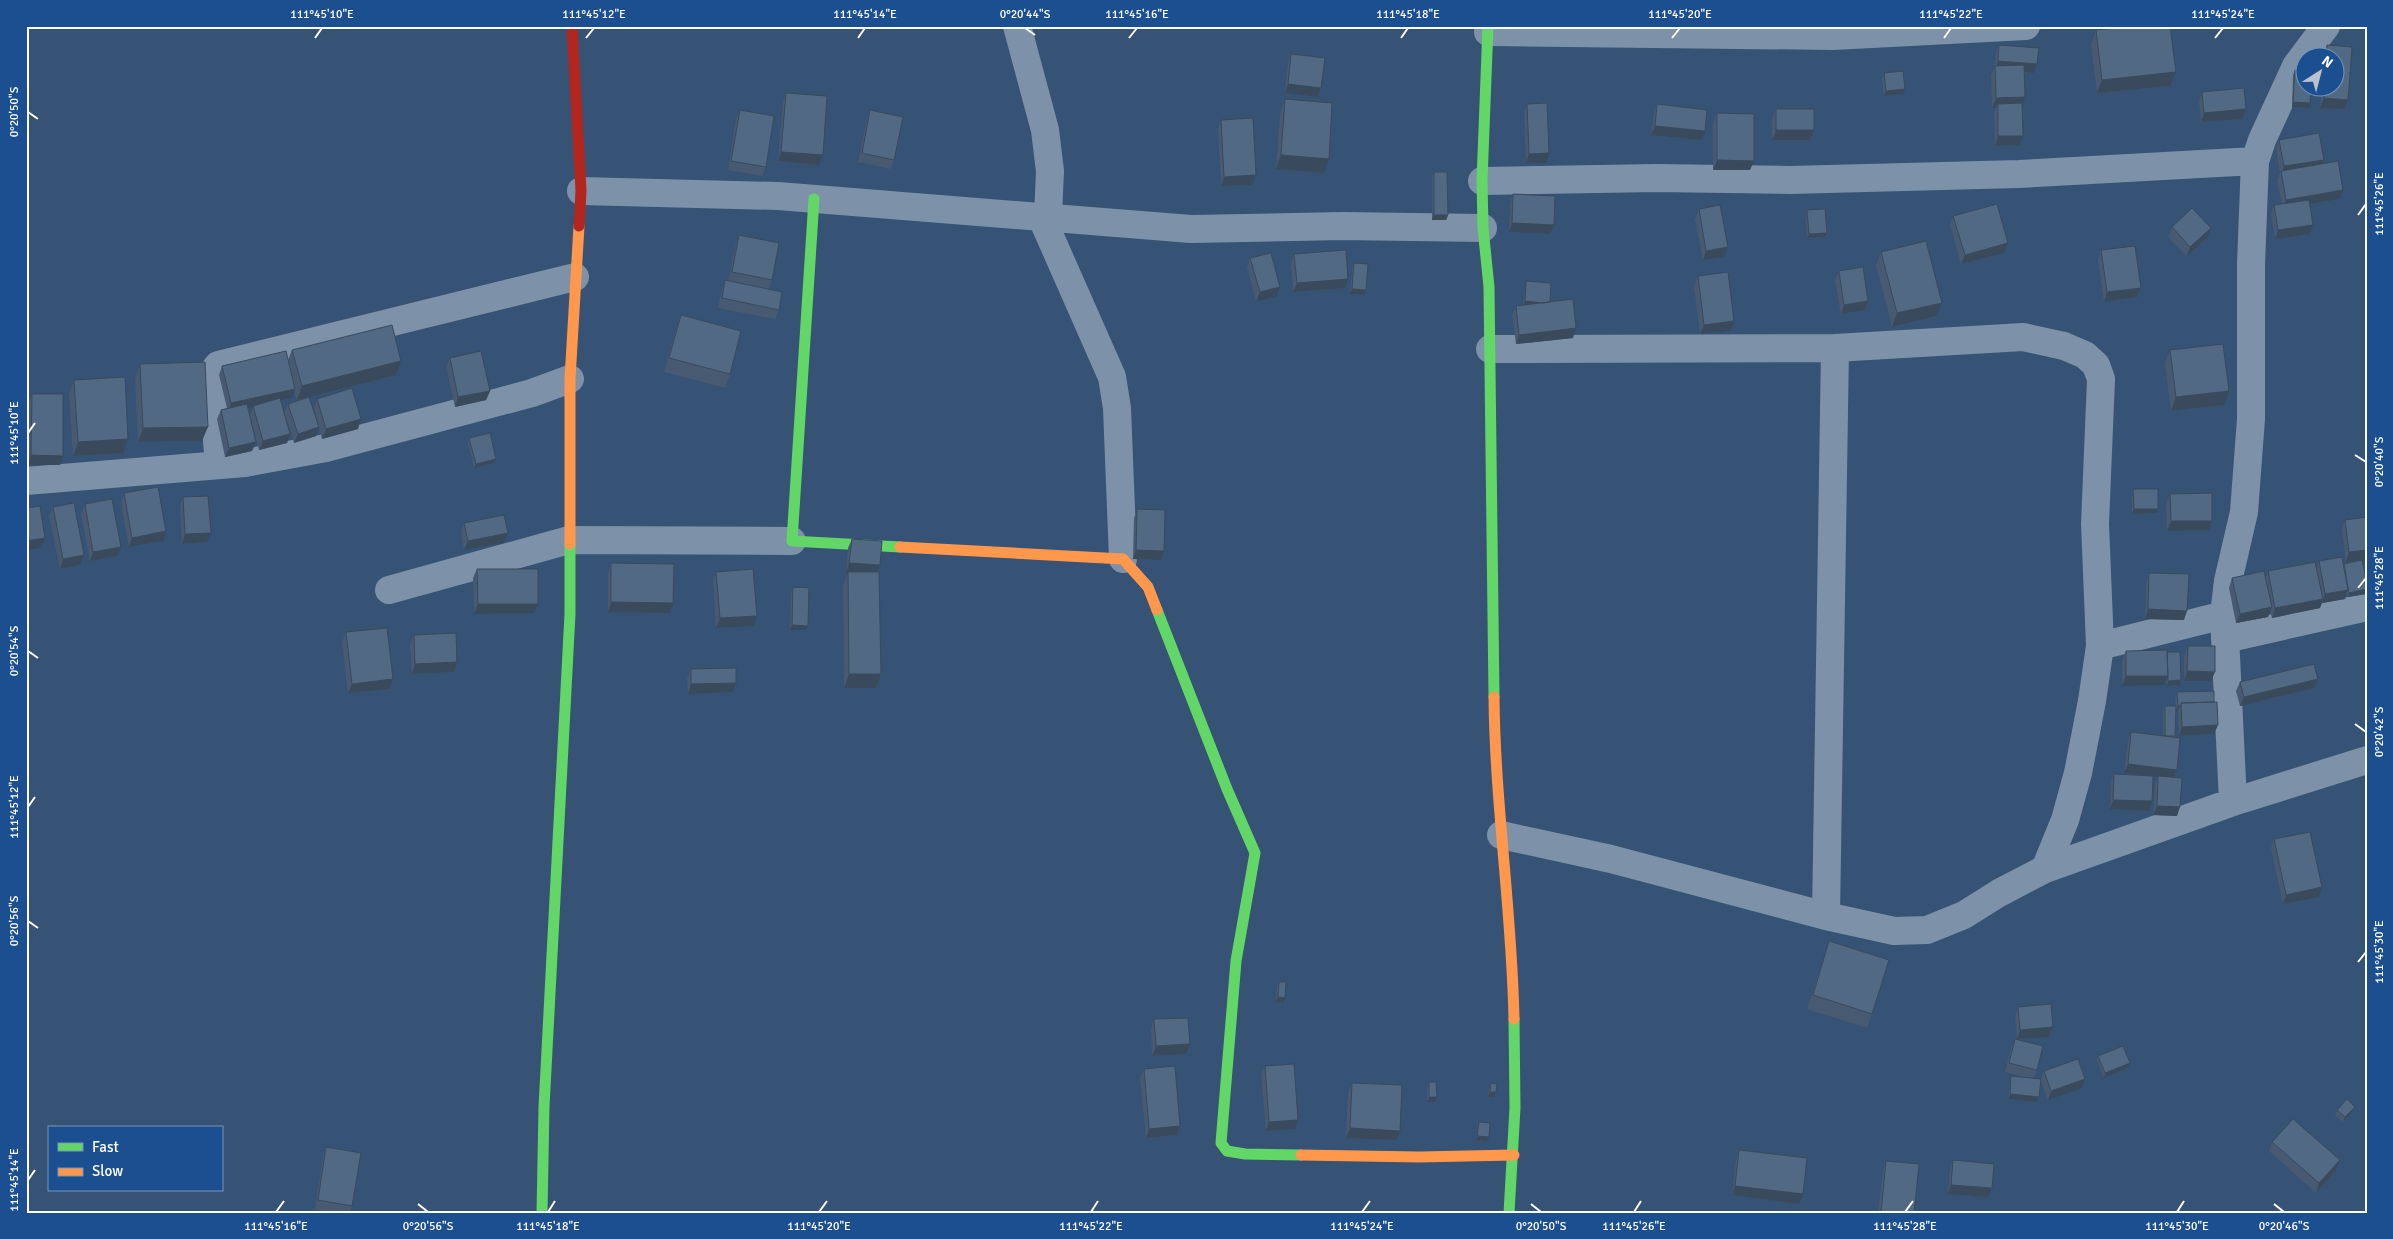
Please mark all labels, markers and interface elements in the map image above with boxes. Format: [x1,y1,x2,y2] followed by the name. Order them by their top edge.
[290,7,354,22] text: 111°45'10"E
[562,7,626,22] text: 111°45'12"E
[833,7,897,22] text: 111°45'14"E
[1000,7,1051,22] text: 0°20'44"S
[1105,7,1169,22] text: 111°45'16"E
[1376,7,1440,22] text: 111°45'18"E
[1648,7,1712,22] text: 111°45'20"E
[1919,7,1983,22] text: 111°45'22"E
[2191,7,2255,22] text: 111°45'24"E
[2296,48,2346,98] north arrow
[2318,52,2336,72] text: N
[7,86,22,137] text: 0°20'50"S
[2372,172,2387,236] text: 111°45'26"E
[7,401,22,465] text: 111°45'10"E
[2372,436,2387,487] text: 0°20'40"S
[2372,546,2387,610] text: 111°45'28"E
[7,625,22,676] text: 0°20'54"S
[2372,706,2387,757] text: 0°20'42"S
[7,775,22,839] text: 111°45'12"E
[7,895,22,946] text: 0°20'56"S
[2372,920,2387,984] text: 111°45'30"E
[48,1126,222,1192] legend
[92,1138,119,1156] text: Fast
[7,1148,22,1212] text: 111°45'14"E
[92,1162,123,1180] text: Slow
[244,1219,308,1234] text: 111°45'16"E
[403,1219,454,1234] text: 0°20'56"S
[516,1219,580,1234] text: 111°45'18"E
[787,1219,851,1234] text: 111°45'20"E
[1059,1219,1123,1234] text: 111°45'22"E
[1330,1219,1394,1234] text: 111°45'24"E
[1516,1219,1567,1234] text: 0°20'50"S
[1602,1219,1666,1234] text: 111°45'26"E
[1873,1219,1937,1234] text: 111°45'28"E
[2145,1219,2209,1234] text: 111°45'30"E
[2259,1219,2310,1234] text: 0°20'46"S

